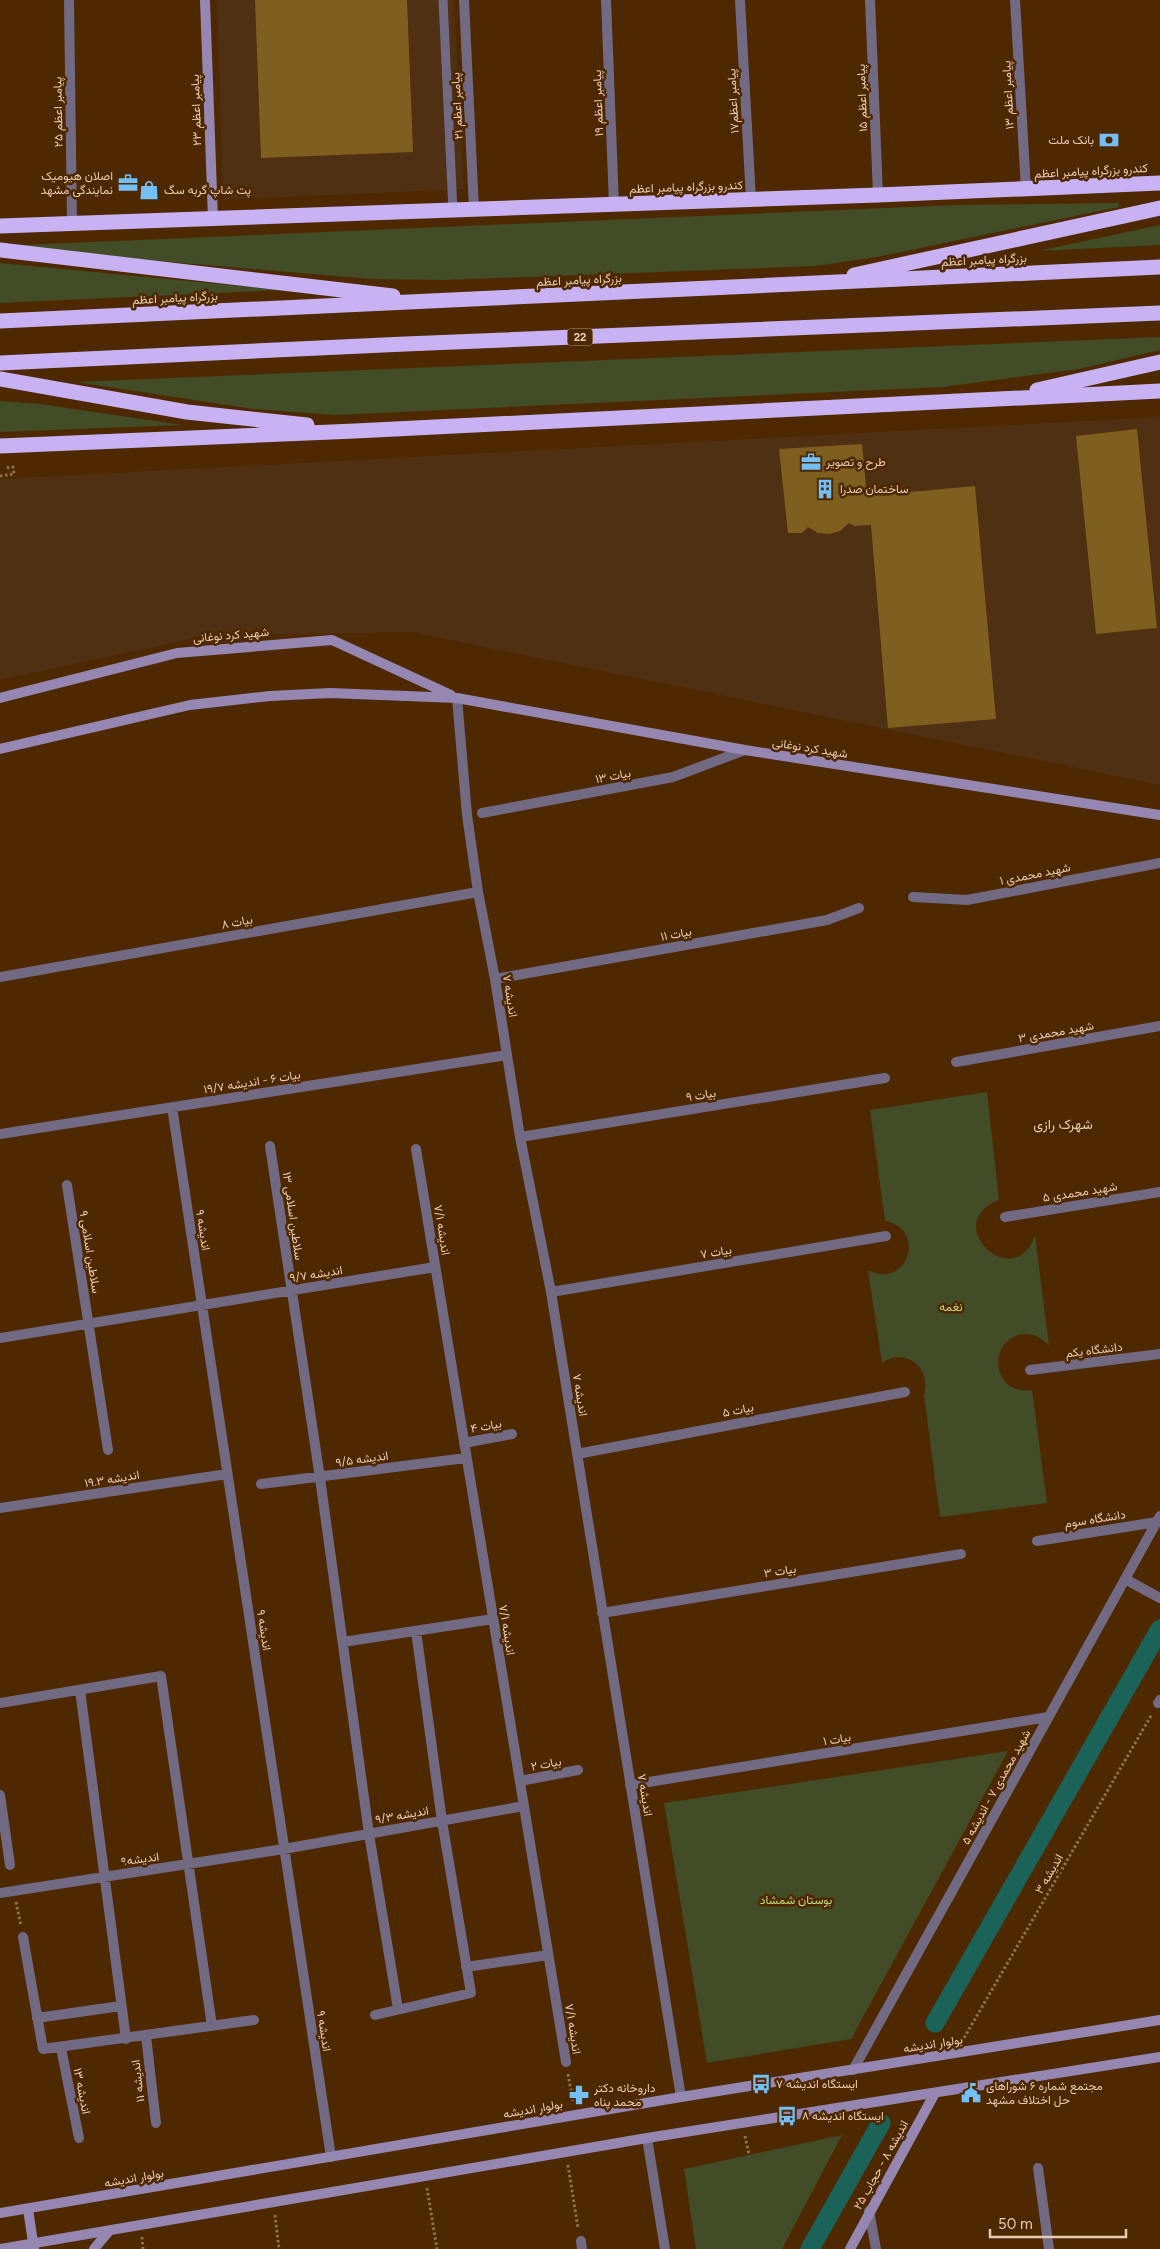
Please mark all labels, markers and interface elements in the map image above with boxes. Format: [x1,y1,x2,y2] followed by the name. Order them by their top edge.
[999,60,1018,130] street label: پیامبر اعظم ۱۳
[854,64,871,132] street label: پیامبر اعظم ۱۵
[724,68,743,134] street label: پیامبر اعظم۱۷
[590,69,607,137] street label: پیامبر اعظم ۱۹
[448,72,467,140] street label: پیامبر اعظم ۲۱
[188,74,205,146] street label: پیامبر اعظم ۲۳
[50,76,67,148] street label: پیامبر اعظم ۲۵
[1098,129,1120,151] bank icon: بانک ملت
[1048,133,1094,147] place label: بانک ملت
[1034,161,1148,182] street label: کندرو بزرگراه پیامبر اعظم
[41,169,113,198] place label: اصلان هیومیک نمایندگی مشهد
[117,172,139,194] office icon: اصلان هیومیک نمایندگی مشهد
[629,178,743,197] street label: کندرو بزرگراه پیامبر اعظم
[138,179,160,201] shop icon: پت شاپ گربه سگ
[164,183,251,198] place label: پت شاپ گربه سگ
[941,251,1027,270] street label: بزرگراه پیامبر اعظم
[536,271,622,290] street label: بزرگراه پیامبر اعظم
[132,289,218,308] street label: بزرگراه پیامبر اعظم
[568,328,592,346] road number: 22
[800,451,822,473] office icon: طرح و تصویر
[825,455,886,471] place label: طرح و تصویر
[814,478,836,500] building icon: ساختمان صدرا
[840,482,909,497] place label: ساختمان صدرا
[192,625,270,646] street label: شهید کرد نوغانی
[771,735,849,762] street label: شهید کرد نوغانی
[594,766,632,786] street label: بیات ۱۳
[998,860,1072,889] street label: شهید محمدی ۱
[220,912,254,932] street label: بیات ۸
[659,924,693,944] street label: بیات ۱۱
[500,974,520,1018] street label: اندیشه ۷
[1017,1018,1095,1047] street label: شهید محمدی ۳
[203,1067,301,1097] street label: بیات ۶ - اندیشه ۱۹/۷
[685,1086,717,1104] street label: بیات ۹
[1033,1116,1093,1133] district label: شهرک رازی
[279,1171,306,1261] street label: سلاطین اسلامی ۱۳
[1042,1179,1119,1206] street label: شهید محمدی ۵
[431,1204,453,1256] street label: اندیشه ۷/۱
[193,1208,213,1252] street label: اندیشه ۹
[76,1210,103,1295] street label: سلاطین اسلامی ۹
[699,1243,733,1261] street label: بیات ۷
[289,1263,343,1285] street label: اندیشه ۹/۷
[939,1300,963,1314] park label: نغمه
[1065,1340,1124,1361] street label: دانشگاه یکم
[570,1373,590,1417] street label: اندیشه ۷
[721,1400,755,1420] street label: بیات ۵
[469,1416,503,1436] street label: بیات ۴
[335,1448,389,1470] street label: اندیشه ۹/۵
[84,1468,140,1490] street label: اندیشه ۱۹.۳
[1063,1507,1127,1532] street label: دانشگاه سوم
[763,1562,797,1580] street label: بیات ۳
[496,1604,518,1656] street label: اندیشه ۷/۱
[254,1608,274,1652] street label: اندیشه ۹
[959,1727,1034,1847] street label: شهید محمدی ۷ - اندیشه ۵
[822,1730,852,1748] street label: بیات ۱
[530,1754,562,1774] street label: بیات ۲
[635,1773,655,1817] street label: اندیشه ۷
[374,1803,430,1827] street label: اندیشه ۹/۳
[120,1849,160,1869] street label: اندیشه۹
[1032,1852,1066,1896] street label: اندیشه ۳
[760,1893,832,1908] park label: بوستان شمشاد
[562,2003,584,2055] street label: اندیشه ۷/۱
[314,2009,334,2053] street label: اندیشه ۹
[902,2032,964,2057] street label: بولوار اندیشه
[128,2059,148,2103] street label: اندیشه ۱۱
[71,2067,93,2115] street label: اندیشه ۱۳
[750,2073,772,2095] bus stop icon: ایستگاه اندیشه ۷
[776,2077,858,2091] place label: ایستگاه اندیشه ۷
[986,2079,1103,2108] place label: مجتمع شماره ۶ شوراهای حل اختلاف مشهد
[593,2081,656,2110] place label: داروخانه دکتر محمد پناه
[960,2082,982,2104] public building icon: مجتمع شماره ۶ شوراهای حل اختلاف مشهد
[568,2084,590,2106] pharmacy icon: داروخانه دکتر محمد پناه
[502,2097,564,2122] street label: بولوار اندیشه
[776,2105,798,2127] bus stop icon: ایستگاه اندیشه ۸
[802,2109,884,2123] place label: ایستگاه اندیشه ۸
[851,2118,911,2212] street label: اندیشه ۸ - حجاب ۲۵
[103,2166,165,2191] street label: بولوار اندیشه
[990,2206,1126,2238] scale bar
[998,2215,1033,2233] text: 50 m

